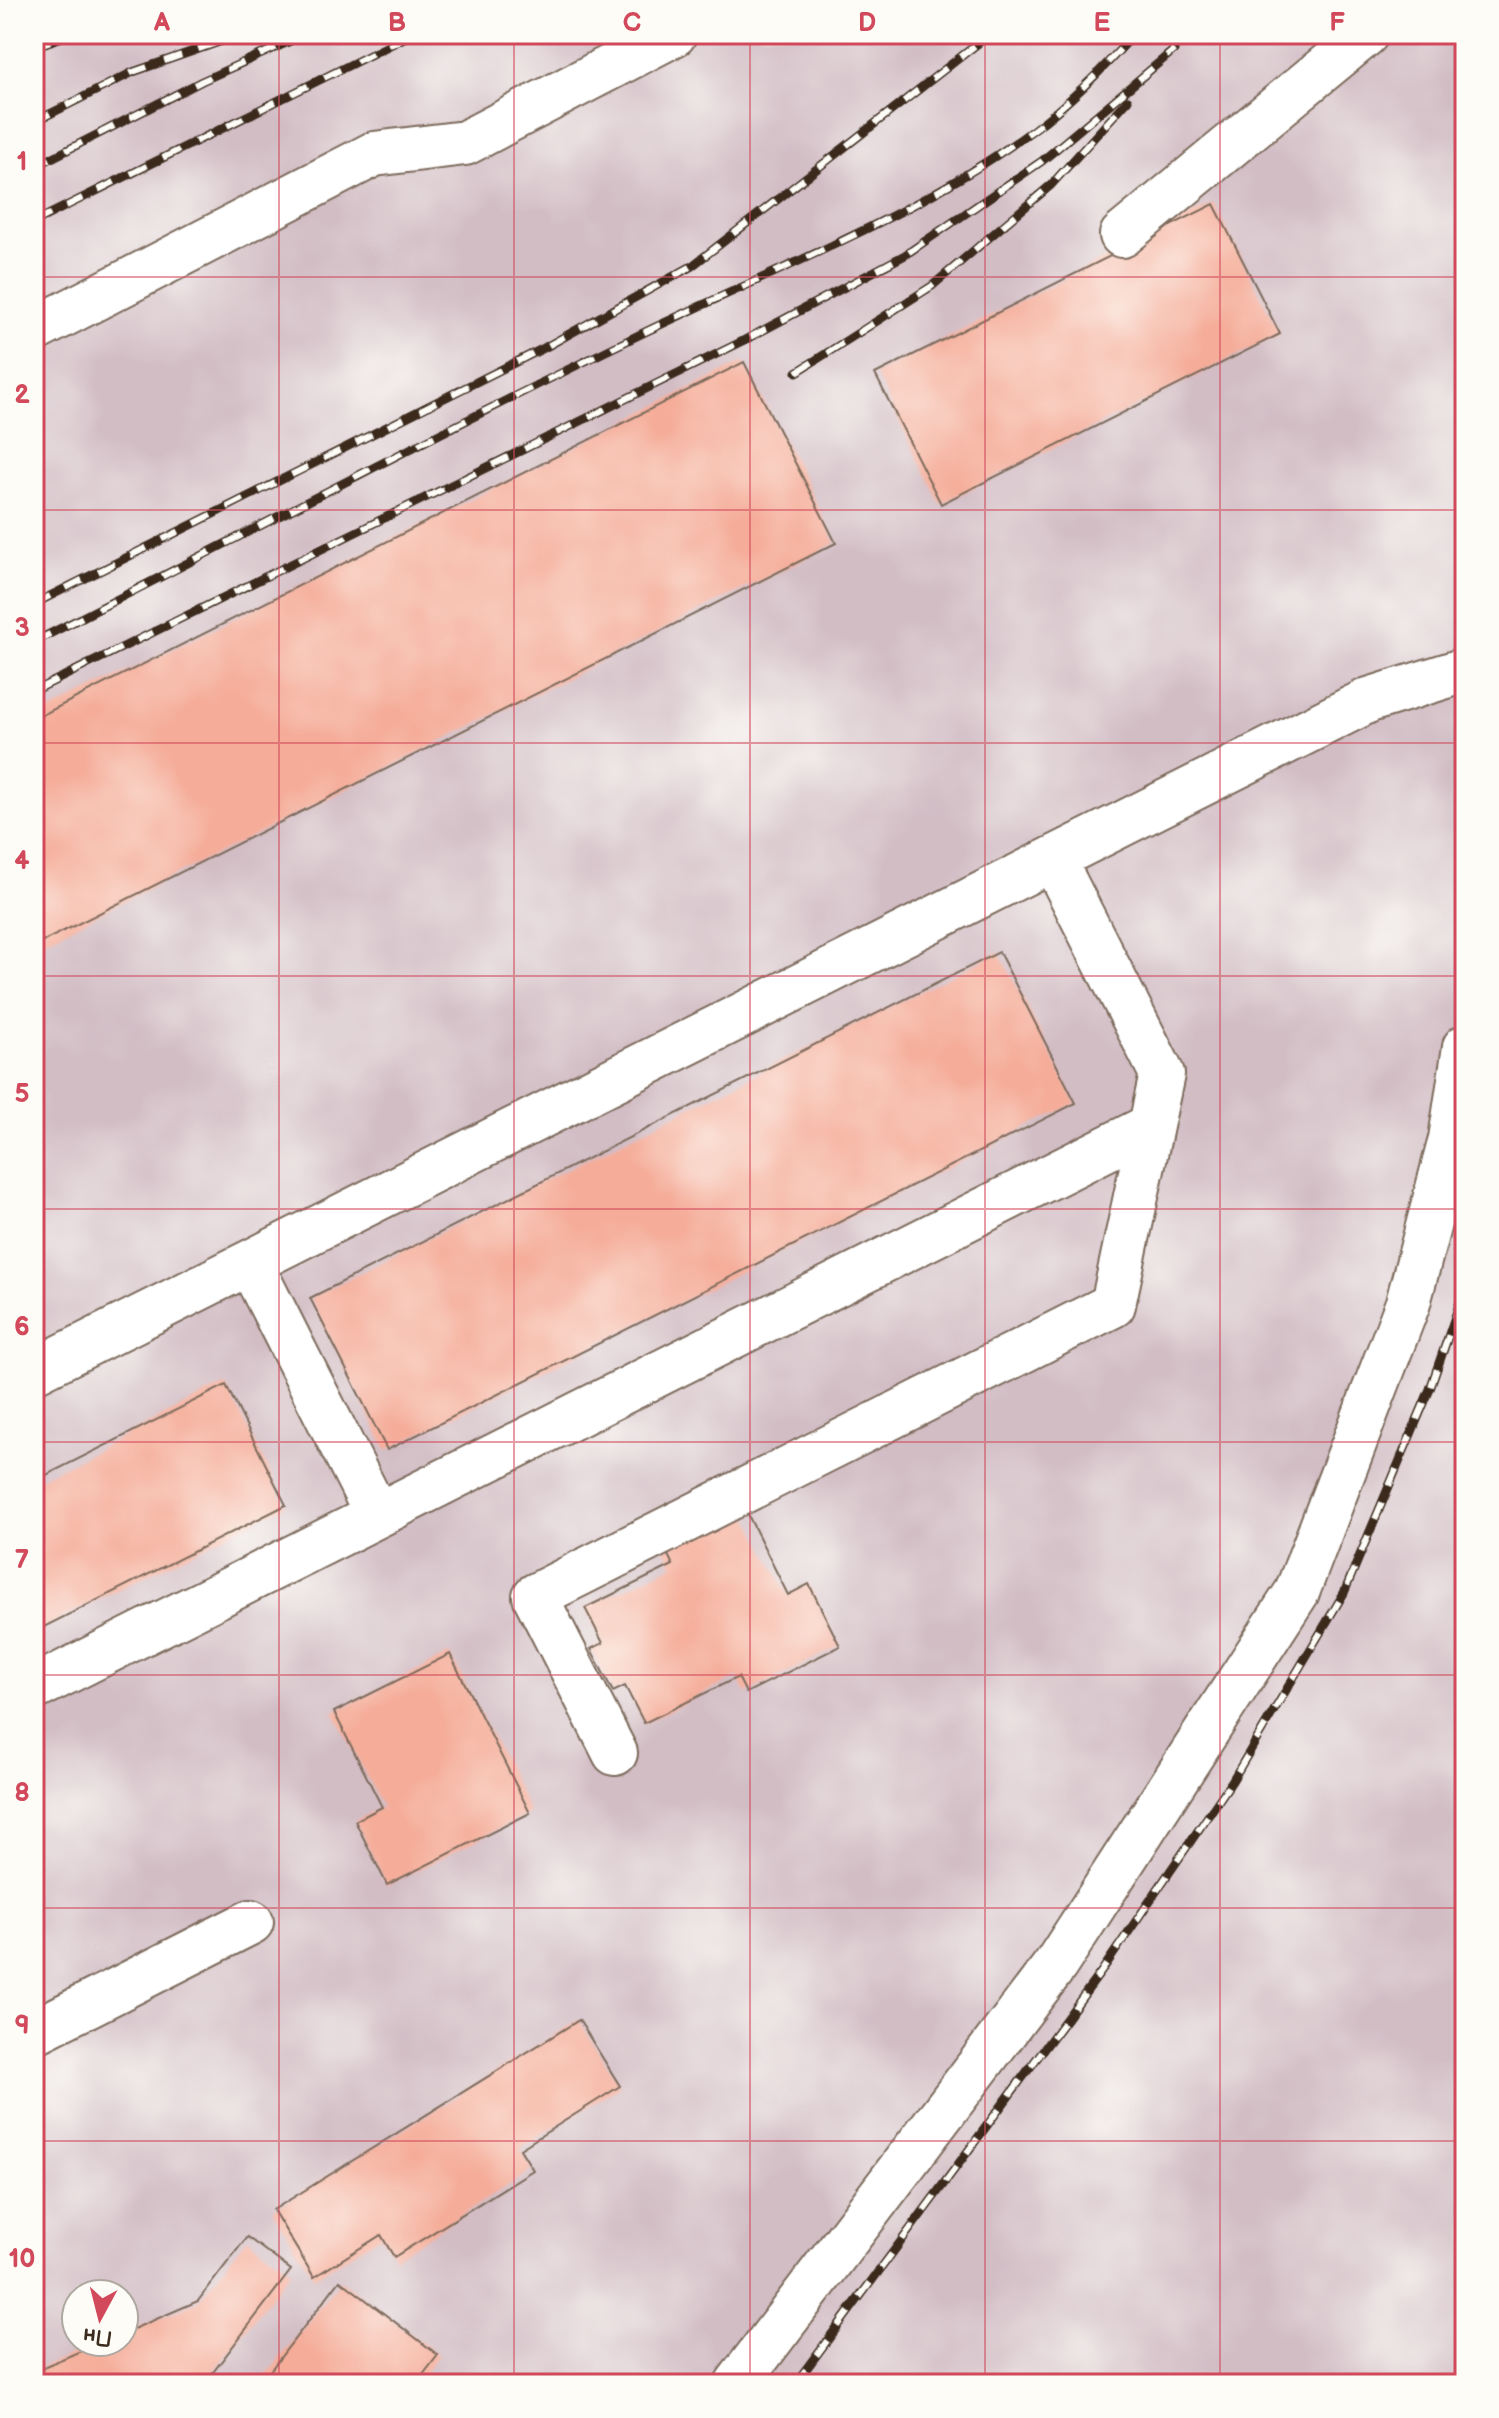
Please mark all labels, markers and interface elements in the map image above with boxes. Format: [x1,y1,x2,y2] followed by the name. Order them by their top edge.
[153,8,170,39] text: A
[388,8,406,39] text: B
[623,8,641,39] text: C
[858,8,876,39] text: D
[1094,8,1111,39] text: E
[1329,8,1345,39] text: F
[17,147,27,178] text: 1
[14,380,30,411] text: 2
[14,613,30,644] text: 3
[14,846,30,877] text: 4
[14,1079,30,1110] text: 5
[14,1312,30,1343] text: 6
[15,1545,29,1576] text: 7
[14,1778,30,1809] text: 8
[14,2011,30,2042] text: 9
[8,2244,36,2275] text: 10
[60,2278,140,2358] north arrow
[82,2321,114,2352] text: Пн

